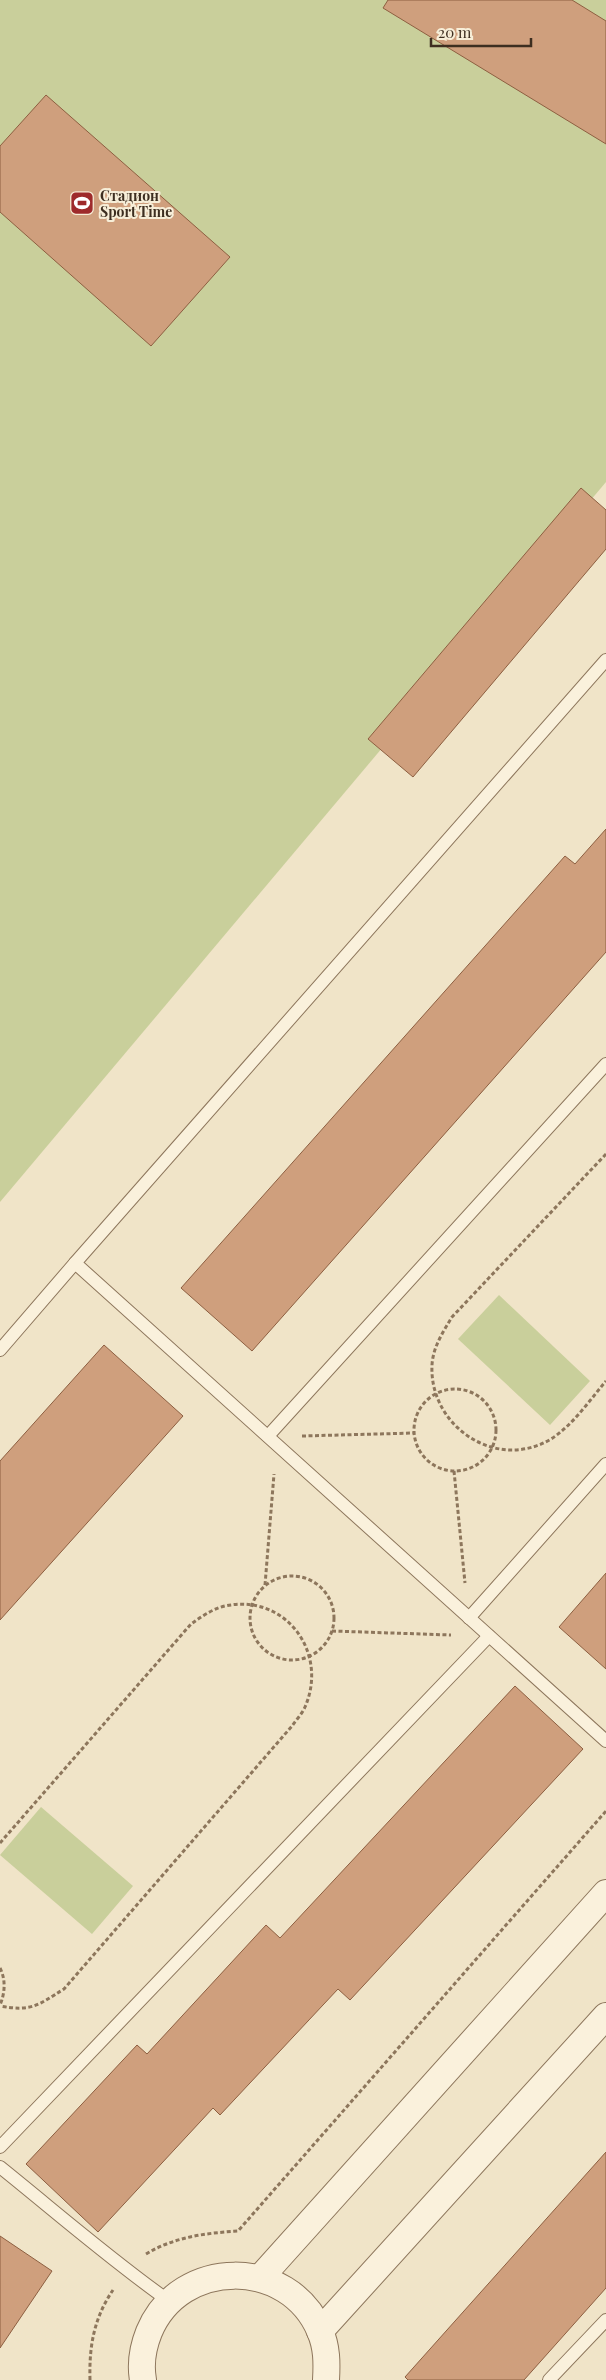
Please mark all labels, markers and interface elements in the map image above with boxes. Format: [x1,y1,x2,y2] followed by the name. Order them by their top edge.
[431,15,531,47] scale bar
[438,22,472,42] text: 20 m
[100,186,172,221] place label: Стадион Sport Time
[69,190,95,216] sports icon: Стадион Sport Time

